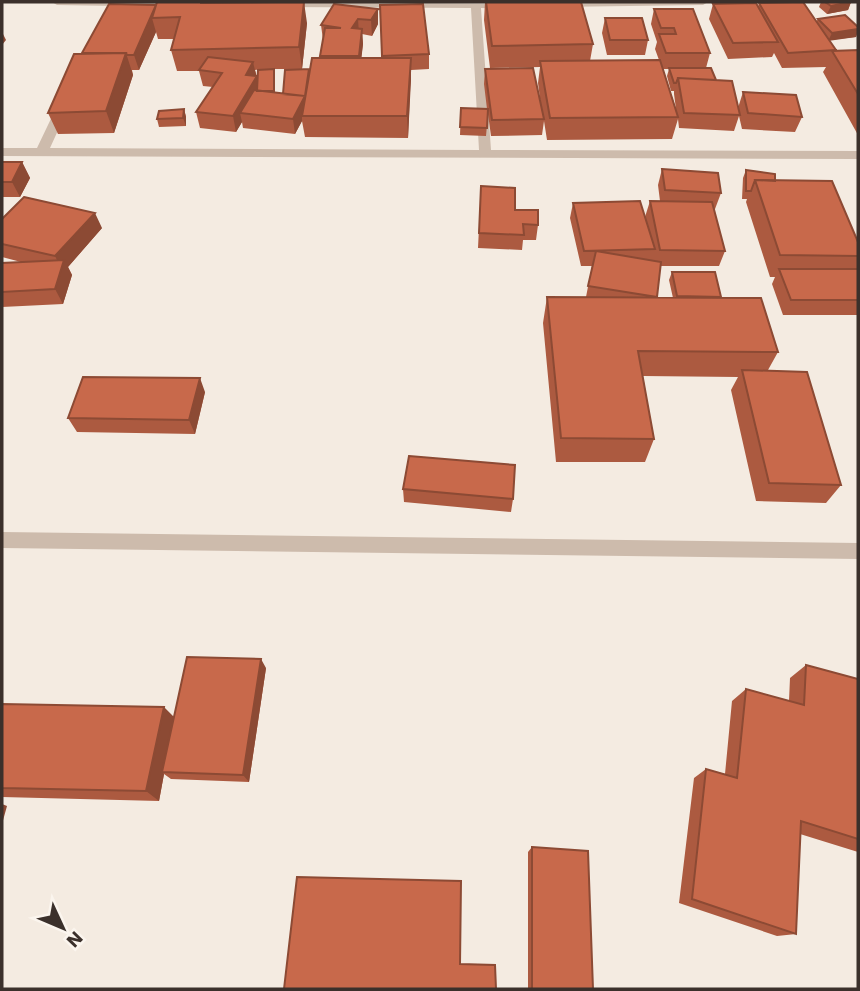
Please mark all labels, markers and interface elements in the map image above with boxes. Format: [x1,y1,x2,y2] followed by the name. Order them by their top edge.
[28,893,98,963] north arrow
[62,926,88,953] text: N

